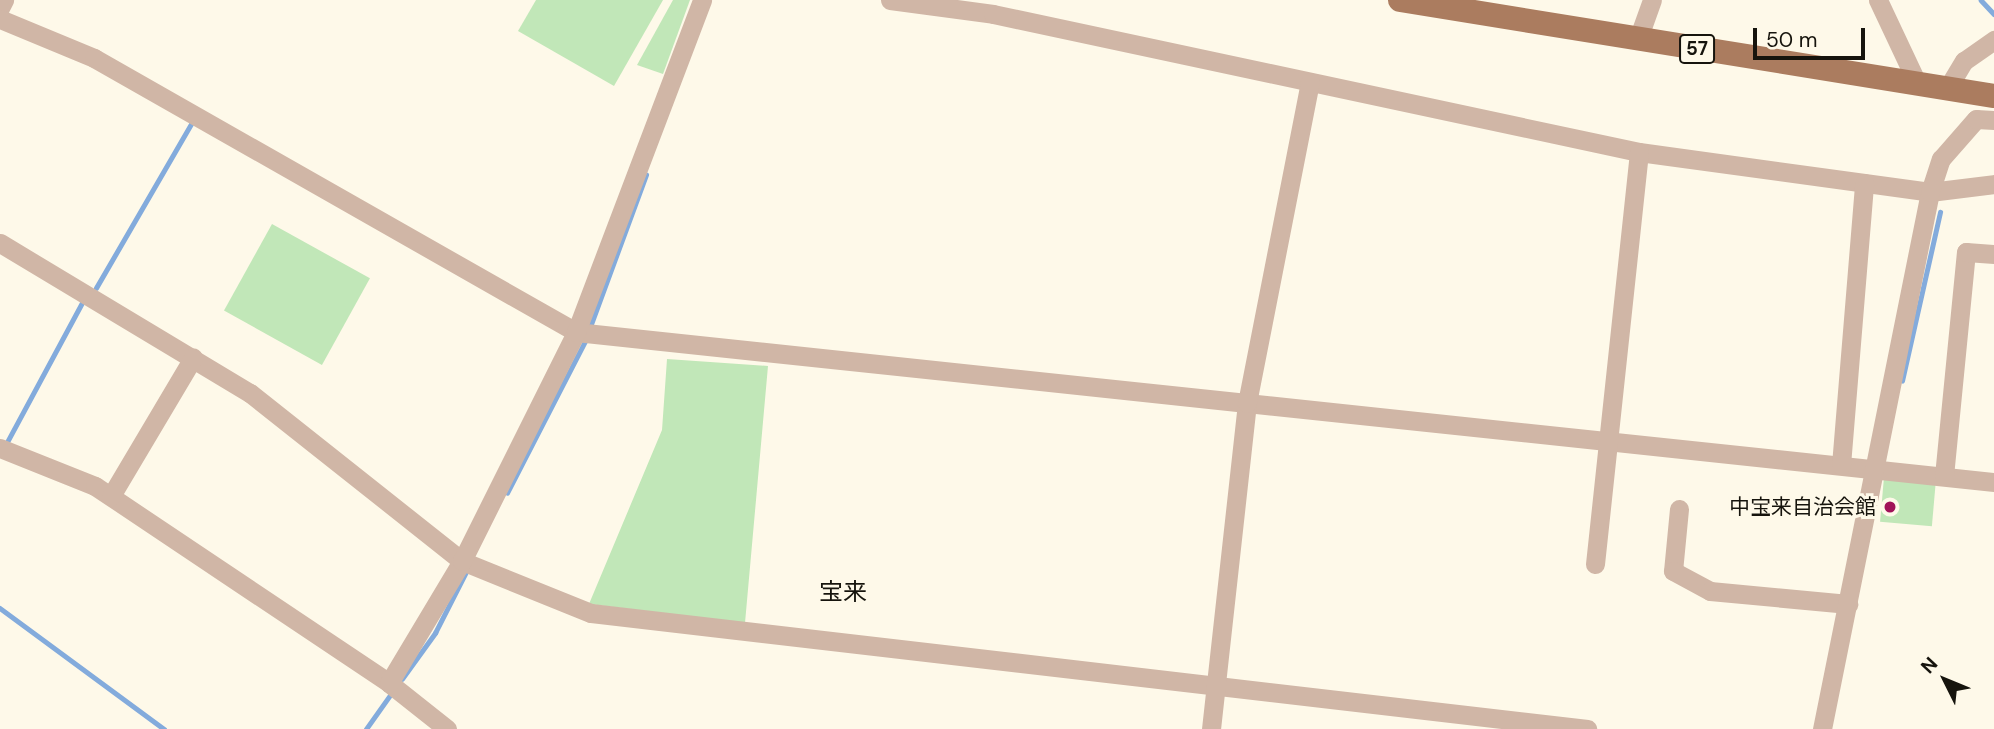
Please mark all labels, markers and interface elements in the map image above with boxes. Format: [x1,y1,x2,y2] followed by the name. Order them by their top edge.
[1756,14,1868,58] scale bar
[1766,26,1817,54] text: 50 m
[1678,34,1716,64] road number: 57
[1729,494,1876,520] place label: 中宝来自治会館
[1882,499,1898,515] marker: 中宝来自治会館
[819,578,867,606] district label: 宝来
[1910,645,1980,715] north arrow
[1915,652,1943,679] text: N

